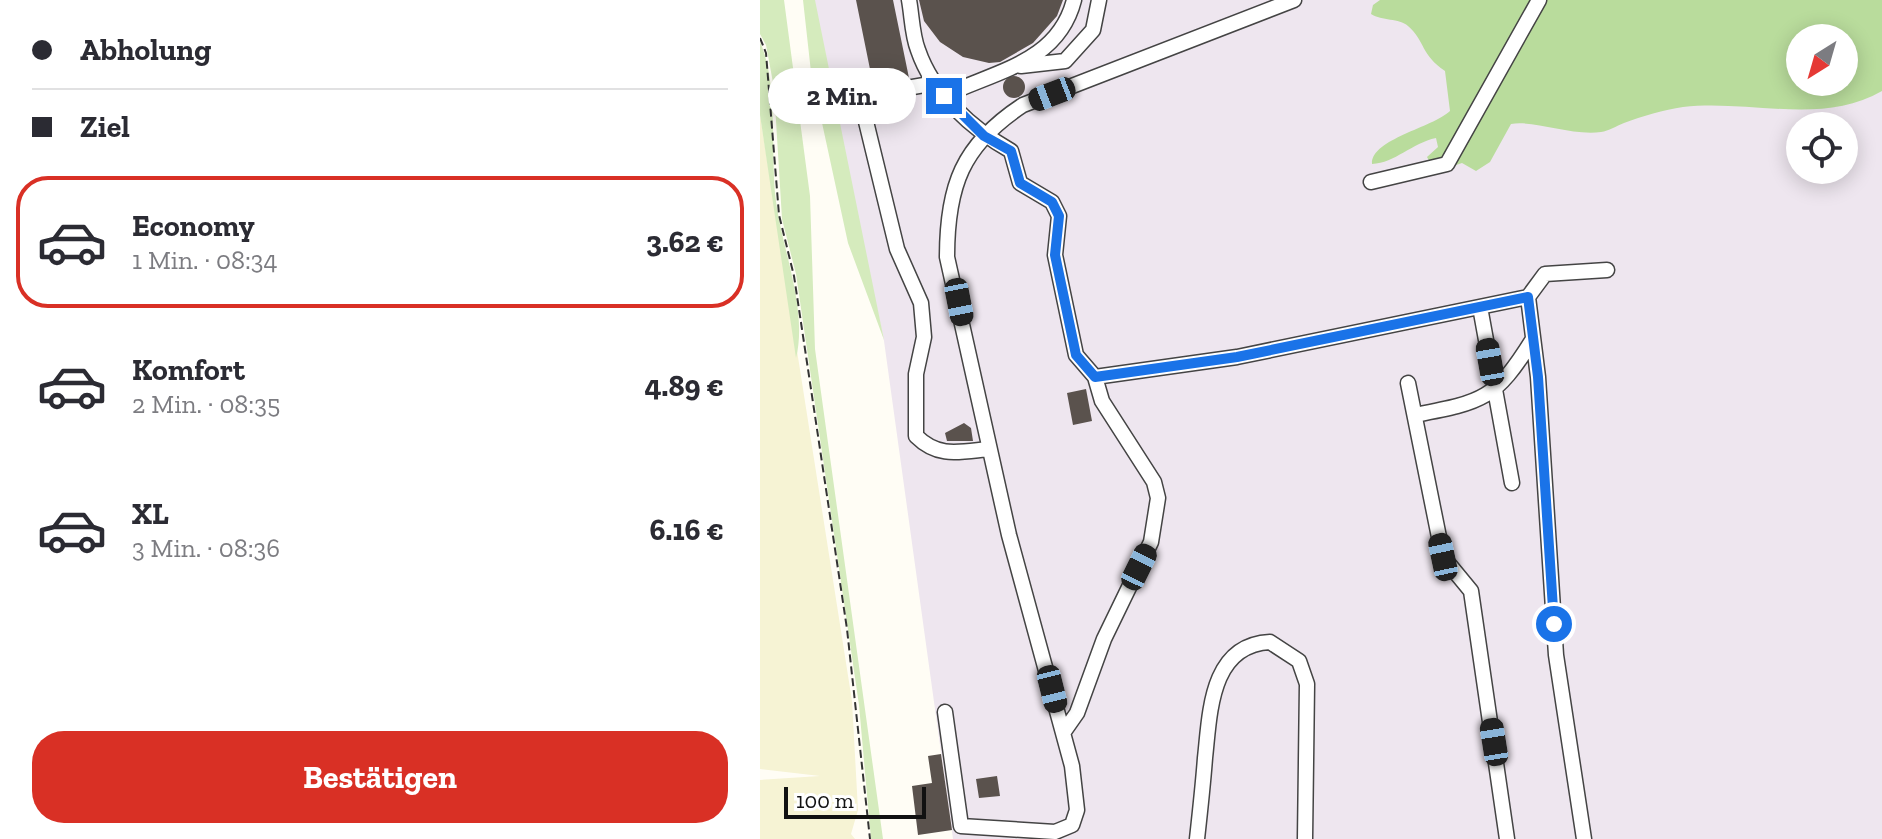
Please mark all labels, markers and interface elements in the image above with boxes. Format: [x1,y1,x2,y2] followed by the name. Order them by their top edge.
[1786,24,1858,96] north arrow
[1786,24,1858,184] map controls
[80,32,211,68] text: Abholung
[768,68,916,124] callout: 2 Min.
[1025,74,1079,114] car
[926,78,962,114] route end
[806,80,878,112] text: 2 Min.
[80,109,130,145] text: Ziel
[1786,112,1858,184] button: locate
[36,206,108,278] icon: car
[132,208,255,244] text: Economy
[646,224,724,260] text: 3.62 €
[132,244,278,276] text: 1 Min. · 08:34
[943,276,975,328] car
[1474,336,1506,388] car
[36,350,108,422] icon: car
[132,352,245,388] text: Komfort
[644,368,724,404] text: 4.89 €
[132,388,280,420] text: 2 Min. · 08:35
[36,494,108,566] icon: car
[132,496,169,532] text: XL
[650,512,724,548] text: 6.16 €
[1426,531,1460,583] car
[132,532,280,564] text: 3 Min. · 08:36
[1118,540,1160,594] car
[1536,606,1572,642] route start
[1035,663,1069,715] car
[1478,716,1510,768] car
[32,731,728,823] button: Bestätigen
[784,783,926,819] scale bar
[796,787,854,814] text: 100 m

